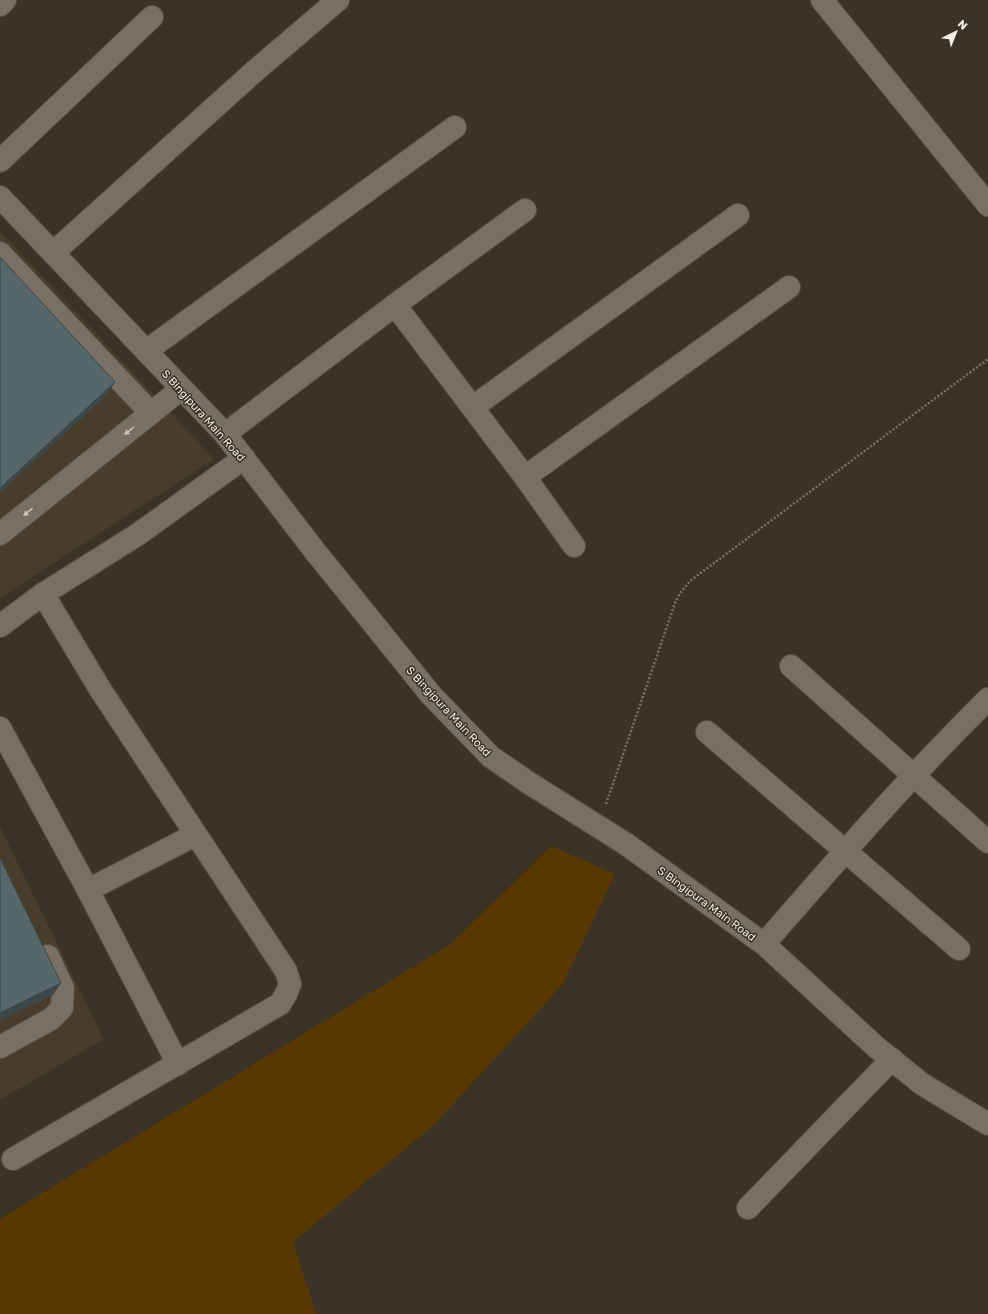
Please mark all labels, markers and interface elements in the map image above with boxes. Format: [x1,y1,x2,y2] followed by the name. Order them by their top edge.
[936,12,976,52] north arrow
[956,17,971,32] text: N
[160,367,248,463] street label: S Bingipura Main Road
[124,426,135,435] one-way arrow
[22,508,33,516] one-way arrow
[404,663,494,759] street label: S Bingipura Main Road
[655,863,759,943] street label: S Bingipura Main Road

